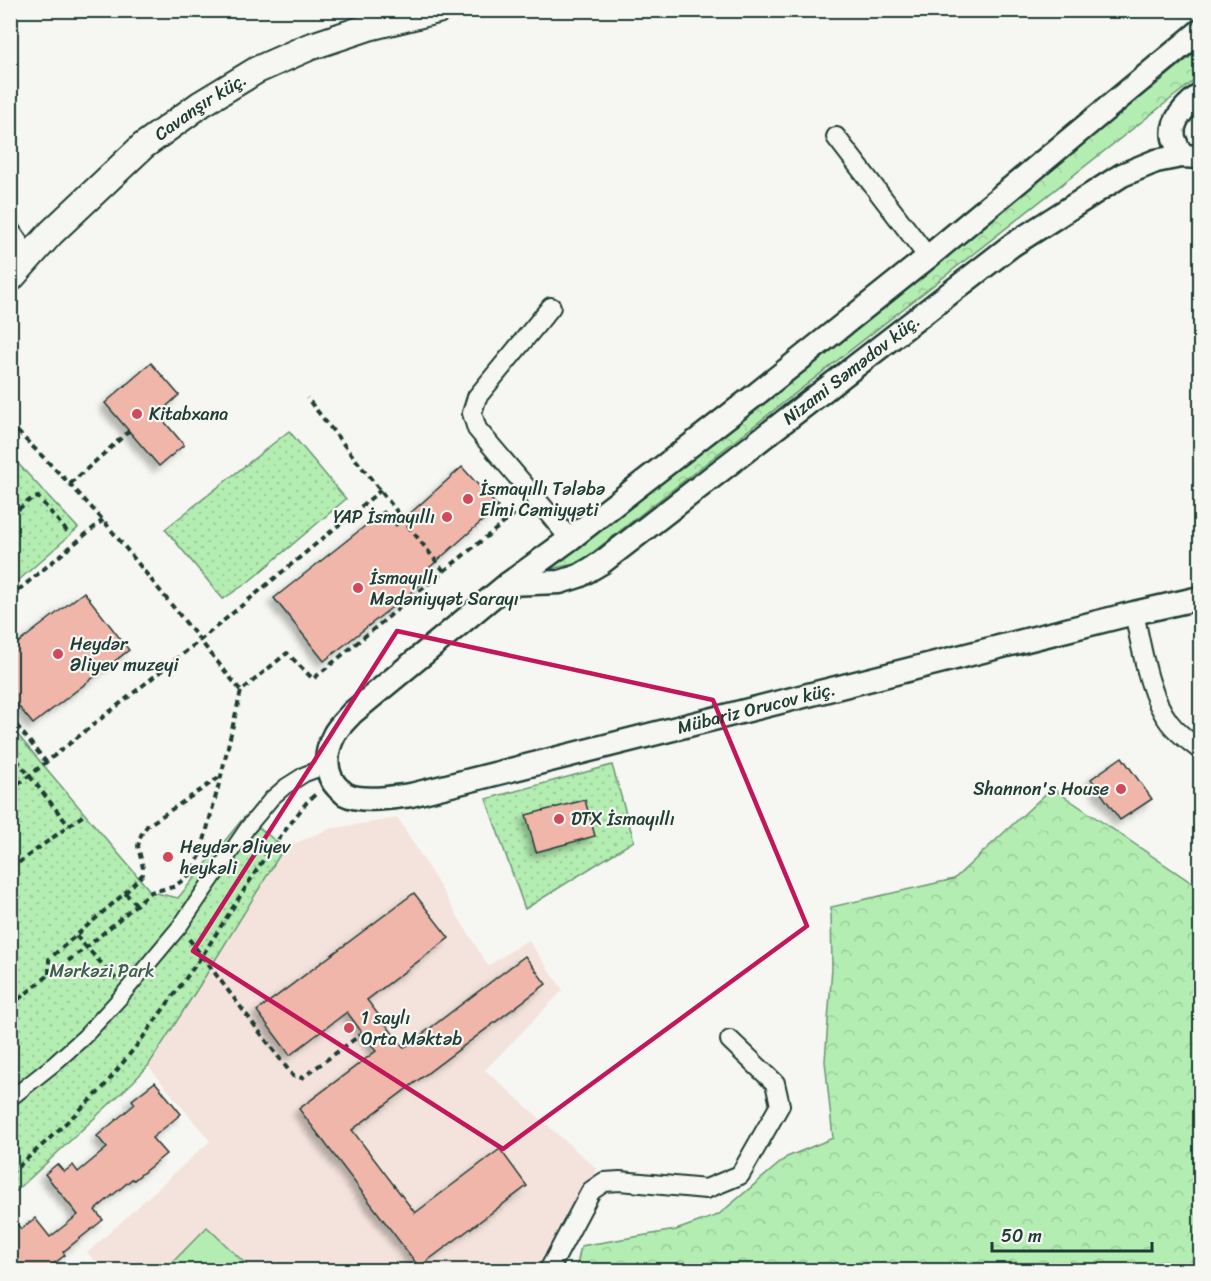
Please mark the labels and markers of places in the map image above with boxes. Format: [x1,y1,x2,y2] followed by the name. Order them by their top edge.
[149,398,228,430] place label: Kitabxana
[130,407,144,421] marker: Kitabxana
[479,473,605,526] place label: İsmayıllı Tələbə Elmi Cəmiyyəti
[461,492,475,506] marker: İsmayıllı Tələbə Elmi Cəmiyyəti
[333,501,435,533] place label: YAP İsmayıllı
[440,510,454,524] marker: YAP İsmayıllı
[369,562,519,615] place label: İsmayıllı Mədəniyyət Sarayı
[351,581,365,595] marker: İsmayıllı Mədəniyyət Sarayı
[70,628,180,681] place label: Heydər Əliyev muzeyi
[51,647,65,661] marker: Heydər Əliyev muzeyi
[973,773,1109,805] place label: Shannon's House
[1114,782,1128,796] marker: Shannon's House
[571,803,675,835] place label: DTX İsmayıllı
[552,812,566,826] marker: DTX İsmayıllı
[179,831,292,884] place label: Heydər Əliyev heykəli
[161,850,175,864] marker: Heydər Əliyev heykəli
[361,1002,462,1055] place label: 1 saylı Orta Məktəb
[342,1021,356,1035] marker: 1 saylı Orta Məktəb

